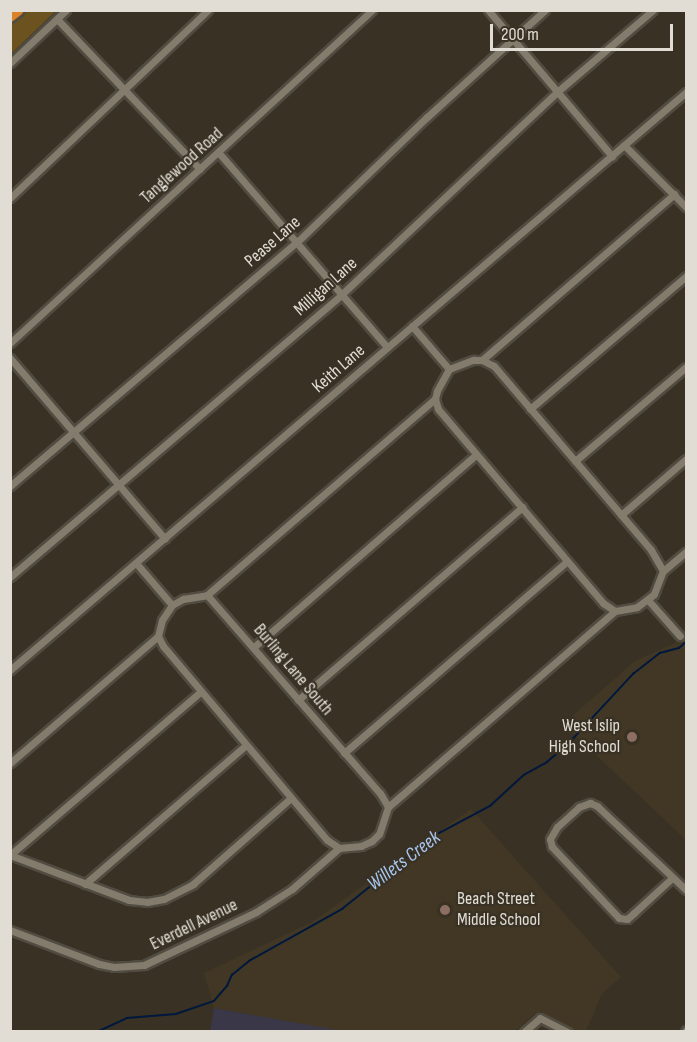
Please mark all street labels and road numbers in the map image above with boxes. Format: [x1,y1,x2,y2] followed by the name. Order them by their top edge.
[136,123,228,209] street label: Tanglewood Road
[241,212,305,272] street label: Pease Lane
[290,253,362,321] street label: Milligan Lane
[308,340,370,398] street label: Keith Lane
[248,620,338,720] street label: Burling Lane South
[147,895,241,955] street label: Everdell Avenue

